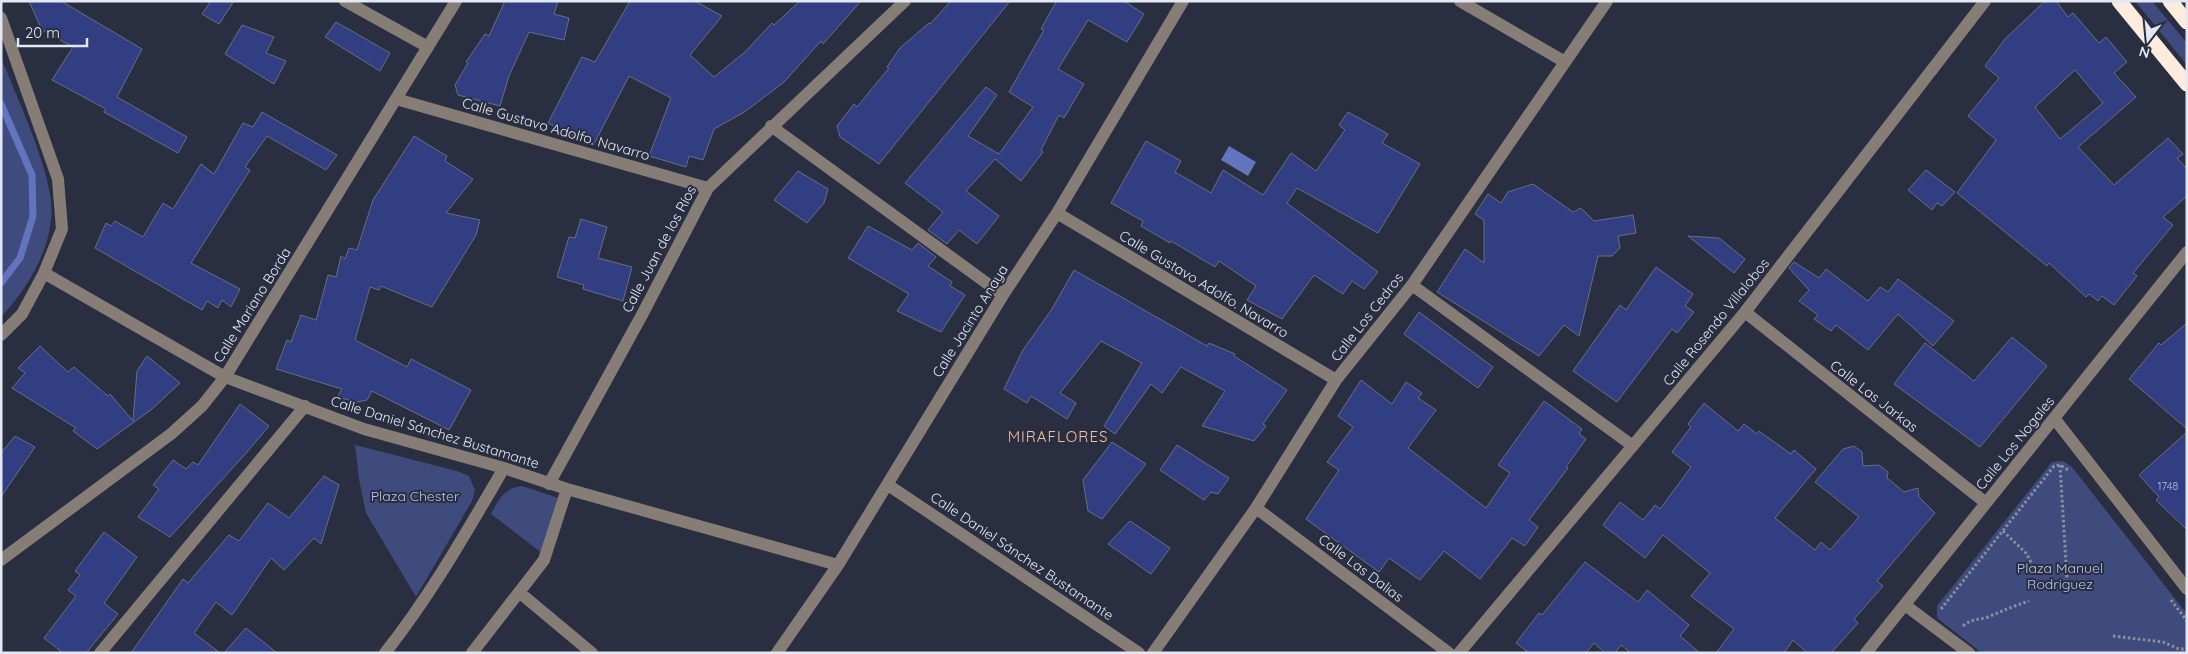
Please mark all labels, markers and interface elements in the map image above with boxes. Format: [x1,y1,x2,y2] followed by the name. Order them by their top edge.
[18,15,86,47] scale bar
[2123,15,2173,65] north arrow
[25,23,60,42] text: 20 m
[2137,42,2152,63] text: N
[460,94,652,164] street label: Calle Gustavo Adolfo. Navarro
[618,182,700,316] street label: Calle Juan de los Ríos
[1116,226,1292,342] street label: Calle Gustavo Adolfo. Navarro
[209,244,295,366] street label: Calle Mariano Borda
[1659,255,1773,389] street label: Calle Rosendo Villalobos
[928,261,1012,381] street label: Calle Jacinto Anaya
[1327,269,1407,365] street label: Calle Los Cedros
[1827,356,1921,436] street label: Calle Las Jarkas
[329,392,542,472] street label: Calle Daniel Sánchez Bustamante
[1972,393,2058,493] street label: Calle Los Nogales
[1008,427,1108,446] district label: MIRAFLORES
[2157,479,2179,493] house number: 1748
[371,487,460,505] park label: Plaza Chester
[927,488,1117,624] street label: Calle Daniel Sánchez Bustamante
[1315,530,1407,606] street label: Calle Las Dalias
[2017,559,2103,593] park label: Plaza Manuel Rodriguez

